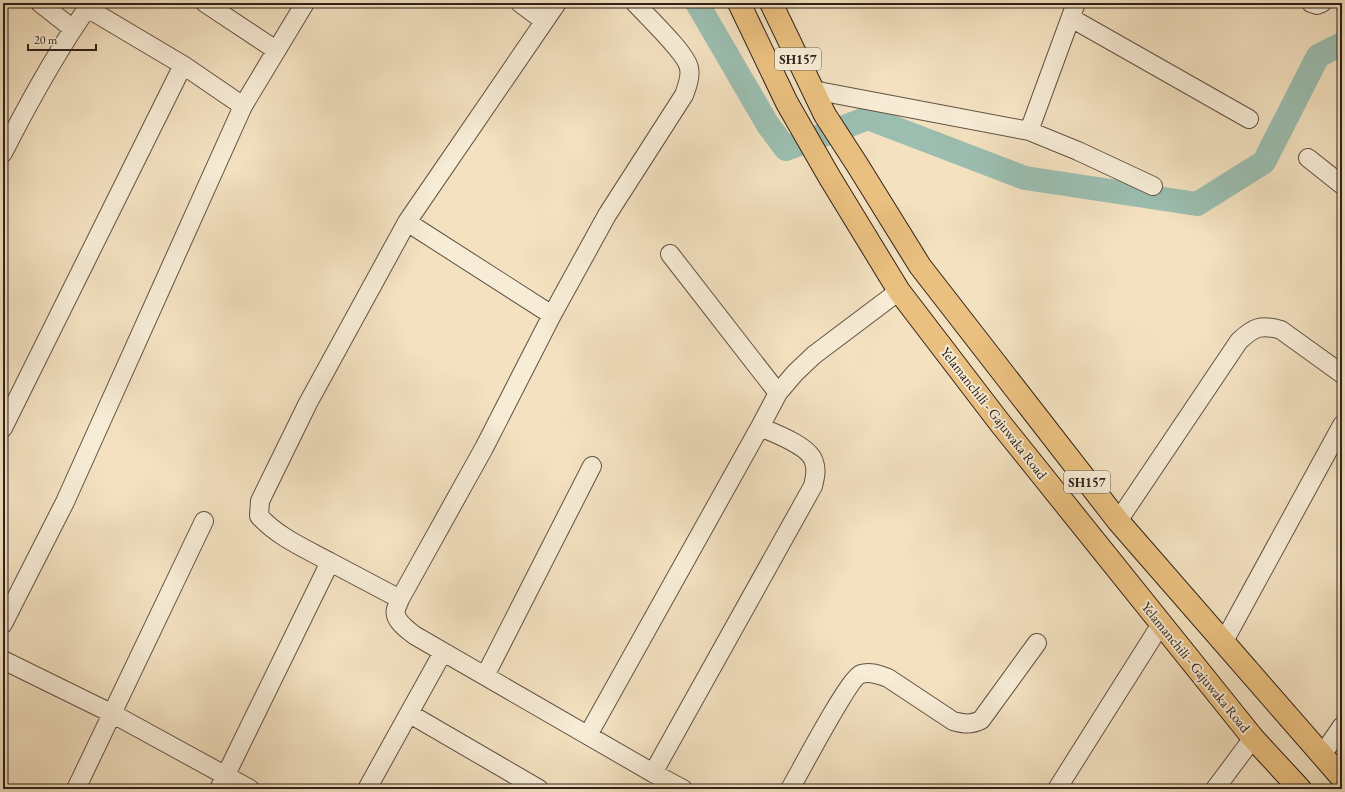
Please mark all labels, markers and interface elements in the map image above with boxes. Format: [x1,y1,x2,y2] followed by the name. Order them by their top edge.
[28,26,96,52] scale bar
[34,32,58,48] text: 20 m
[775,48,821,70] road number: SH157
[937,343,1052,483] street label: Yelamanchili - Gajuwaka Road
[1064,471,1110,493] road number: SH157
[1138,598,1255,737] street label: Yelamanchili - Gajuwaka Road

